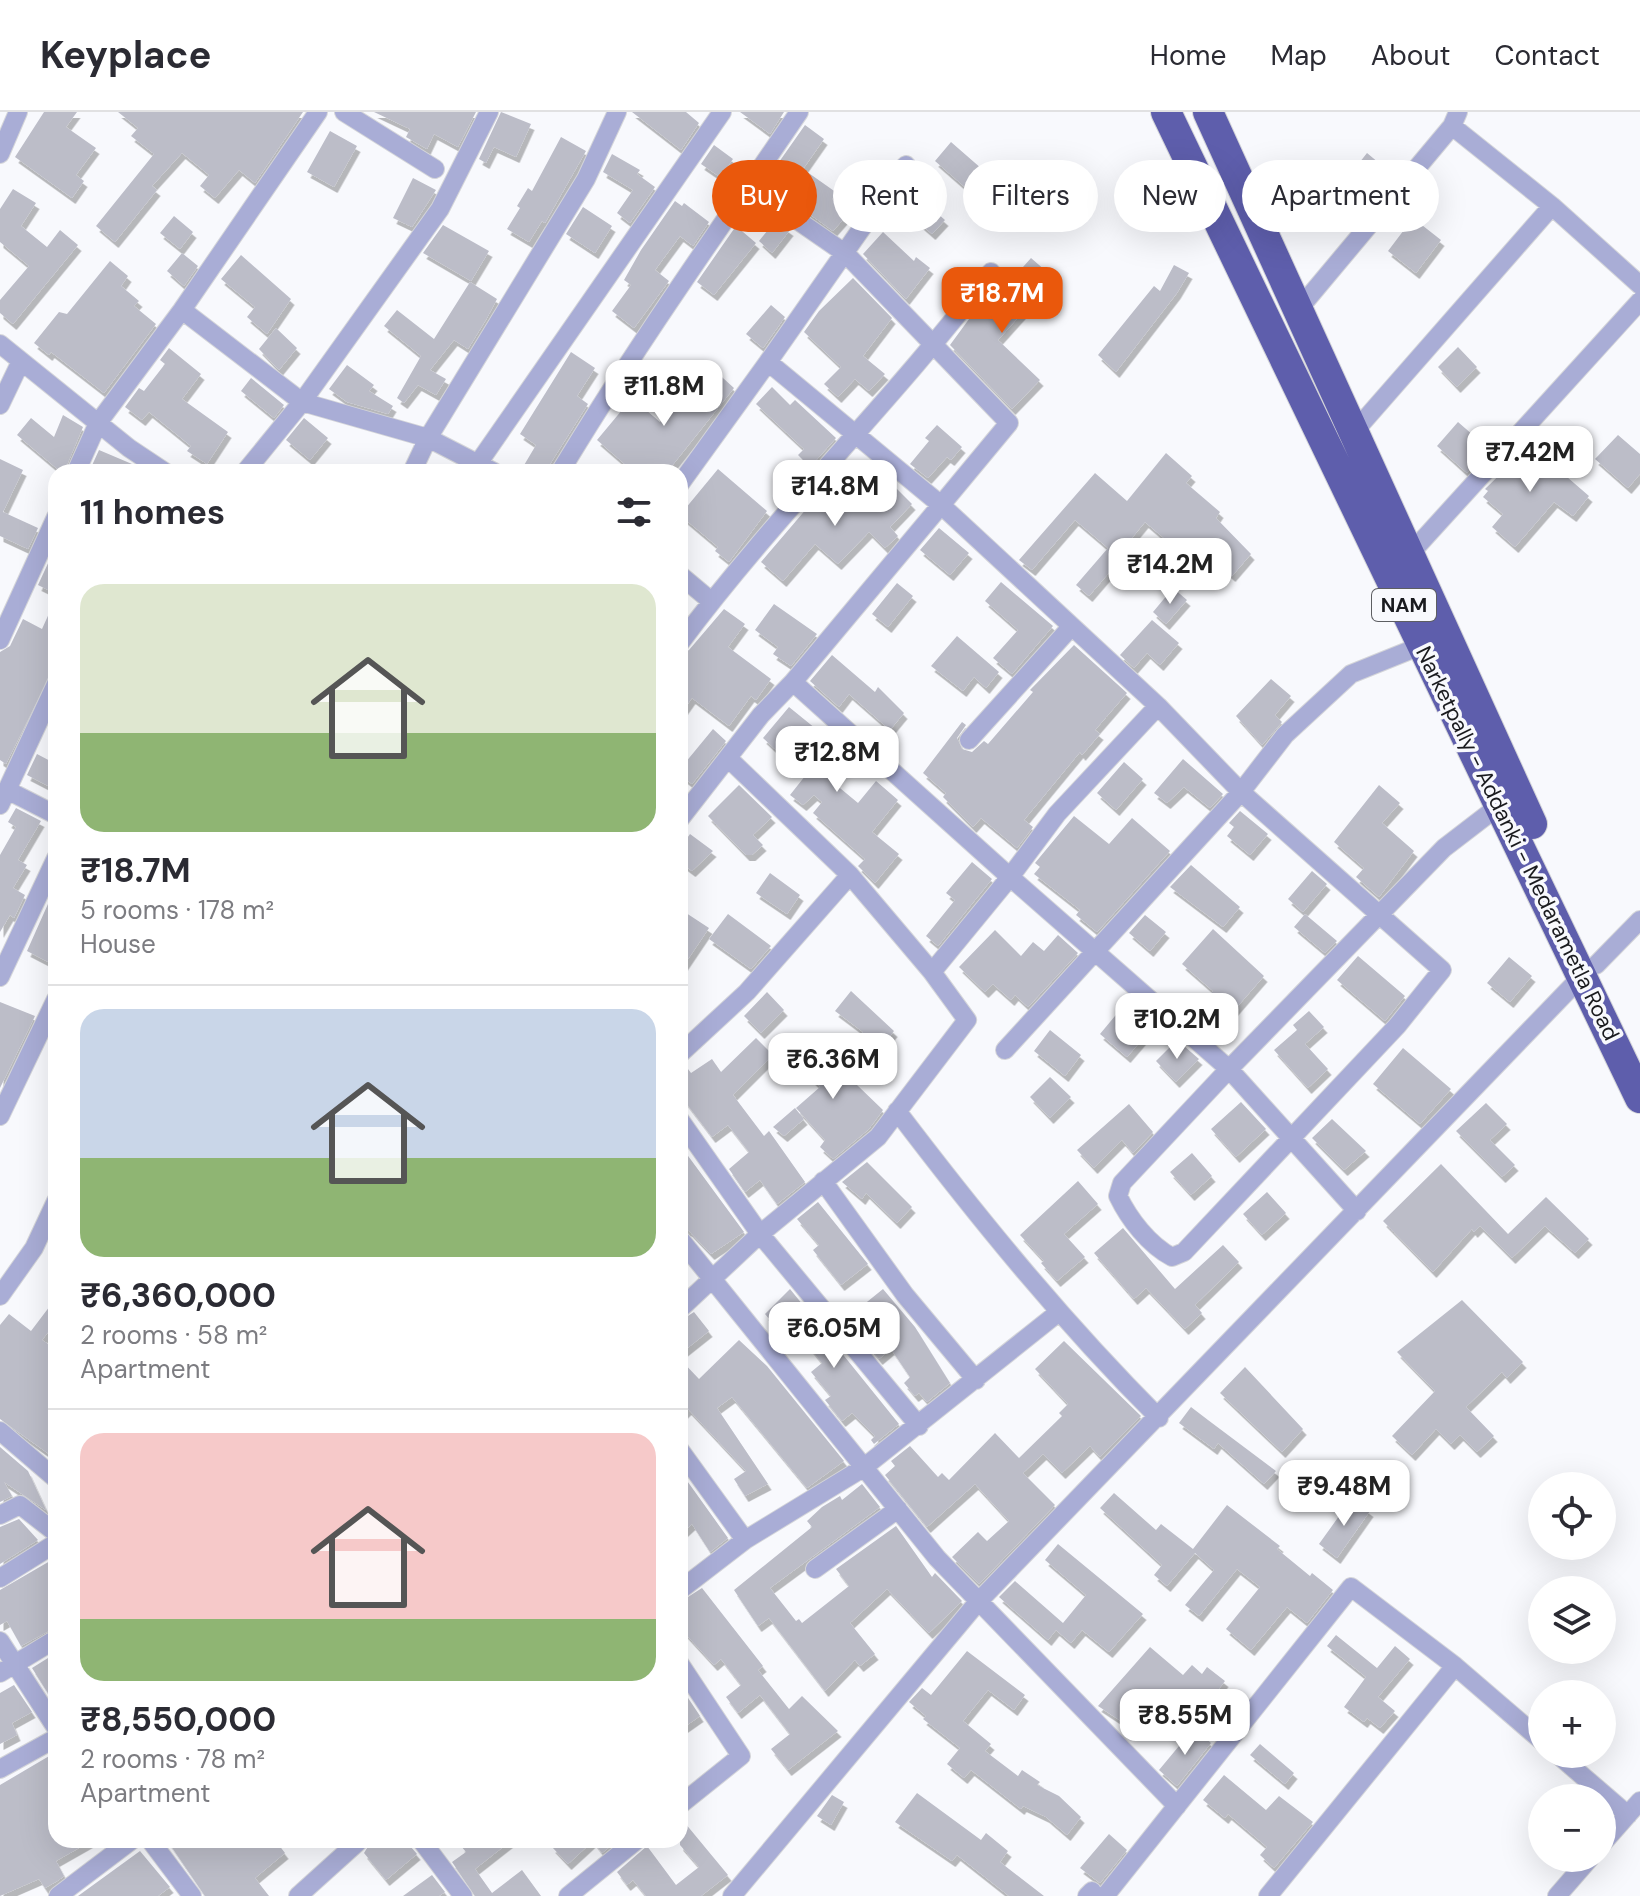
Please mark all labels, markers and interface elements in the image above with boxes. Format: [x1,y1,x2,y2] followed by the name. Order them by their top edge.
[40,30,211,80] text: Keyplace
[1150,37,1226,74] text: Home
[1270,37,1327,74] text: Map
[1371,37,1450,74] text: About
[1494,37,1600,74] text: Contact
[712,160,817,232] chip: Buy
[833,160,947,232] chip: Rent
[963,160,1098,232] chip: Filters
[1114,160,1226,232] chip: New
[1242,160,1439,232] chip: Apartment
[937,267,1067,335] pin: ₹18.7M
[960,276,1044,310] text: ₹18.7M
[599,360,729,428] pin: ₹11.8M
[624,369,704,403] text: ₹11.8M
[1465,426,1595,494] pin: ₹7.42M
[1485,435,1575,469] text: ₹7.42M
[770,460,900,528] pin: ₹14.8M
[791,469,879,503] text: ₹14.8M
[80,490,225,535] text: 11 homes
[612,490,656,534] icon: filters
[1105,538,1235,606] pin: ₹14.2M
[1127,547,1213,581] text: ₹14.2M
[1372,589,1436,621] road number: NAM
[296,636,440,780] icon: home
[1409,641,1626,1045] street label: Narketpally - Addanki - Medarametla Road
[772,726,902,794] pin: ₹12.8M
[794,735,880,769] text: ₹12.8M
[80,848,191,893] text: ₹18.7M
[80,893,274,927] text: 5 rooms · 178 m²
[80,927,156,961] text: House
[1112,993,1242,1061] pin: ₹10.2M
[1133,1002,1221,1036] text: ₹10.2M
[768,1033,898,1101] pin: ₹6.36M
[786,1042,880,1076] text: ₹6.36M
[296,1061,440,1205] icon: home
[80,1273,276,1318] text: ₹6,360,000
[769,1302,899,1370] pin: ₹6.05M
[787,1311,881,1345] text: ₹6.05M
[80,1318,267,1352] text: 2 rooms · 58 m²
[80,1352,211,1386] text: Apartment
[1279,1460,1409,1528] pin: ₹9.48M
[1297,1469,1391,1503] text: ₹9.48M
[1528,1472,1616,1872] map controls
[1528,1472,1616,1560] button: locate
[296,1485,440,1629] icon: home
[1528,1576,1616,1664] button: layers
[1528,1680,1616,1768] button: +
[1120,1689,1250,1757] pin: ₹8.55M
[80,1697,276,1742] text: ₹8,550,000
[1138,1698,1232,1732] text: ₹8.55M
[80,1742,265,1776] text: 2 rooms · 78 m²
[80,1776,211,1810] text: Apartment
[1528,1784,1616,1872] button: −

